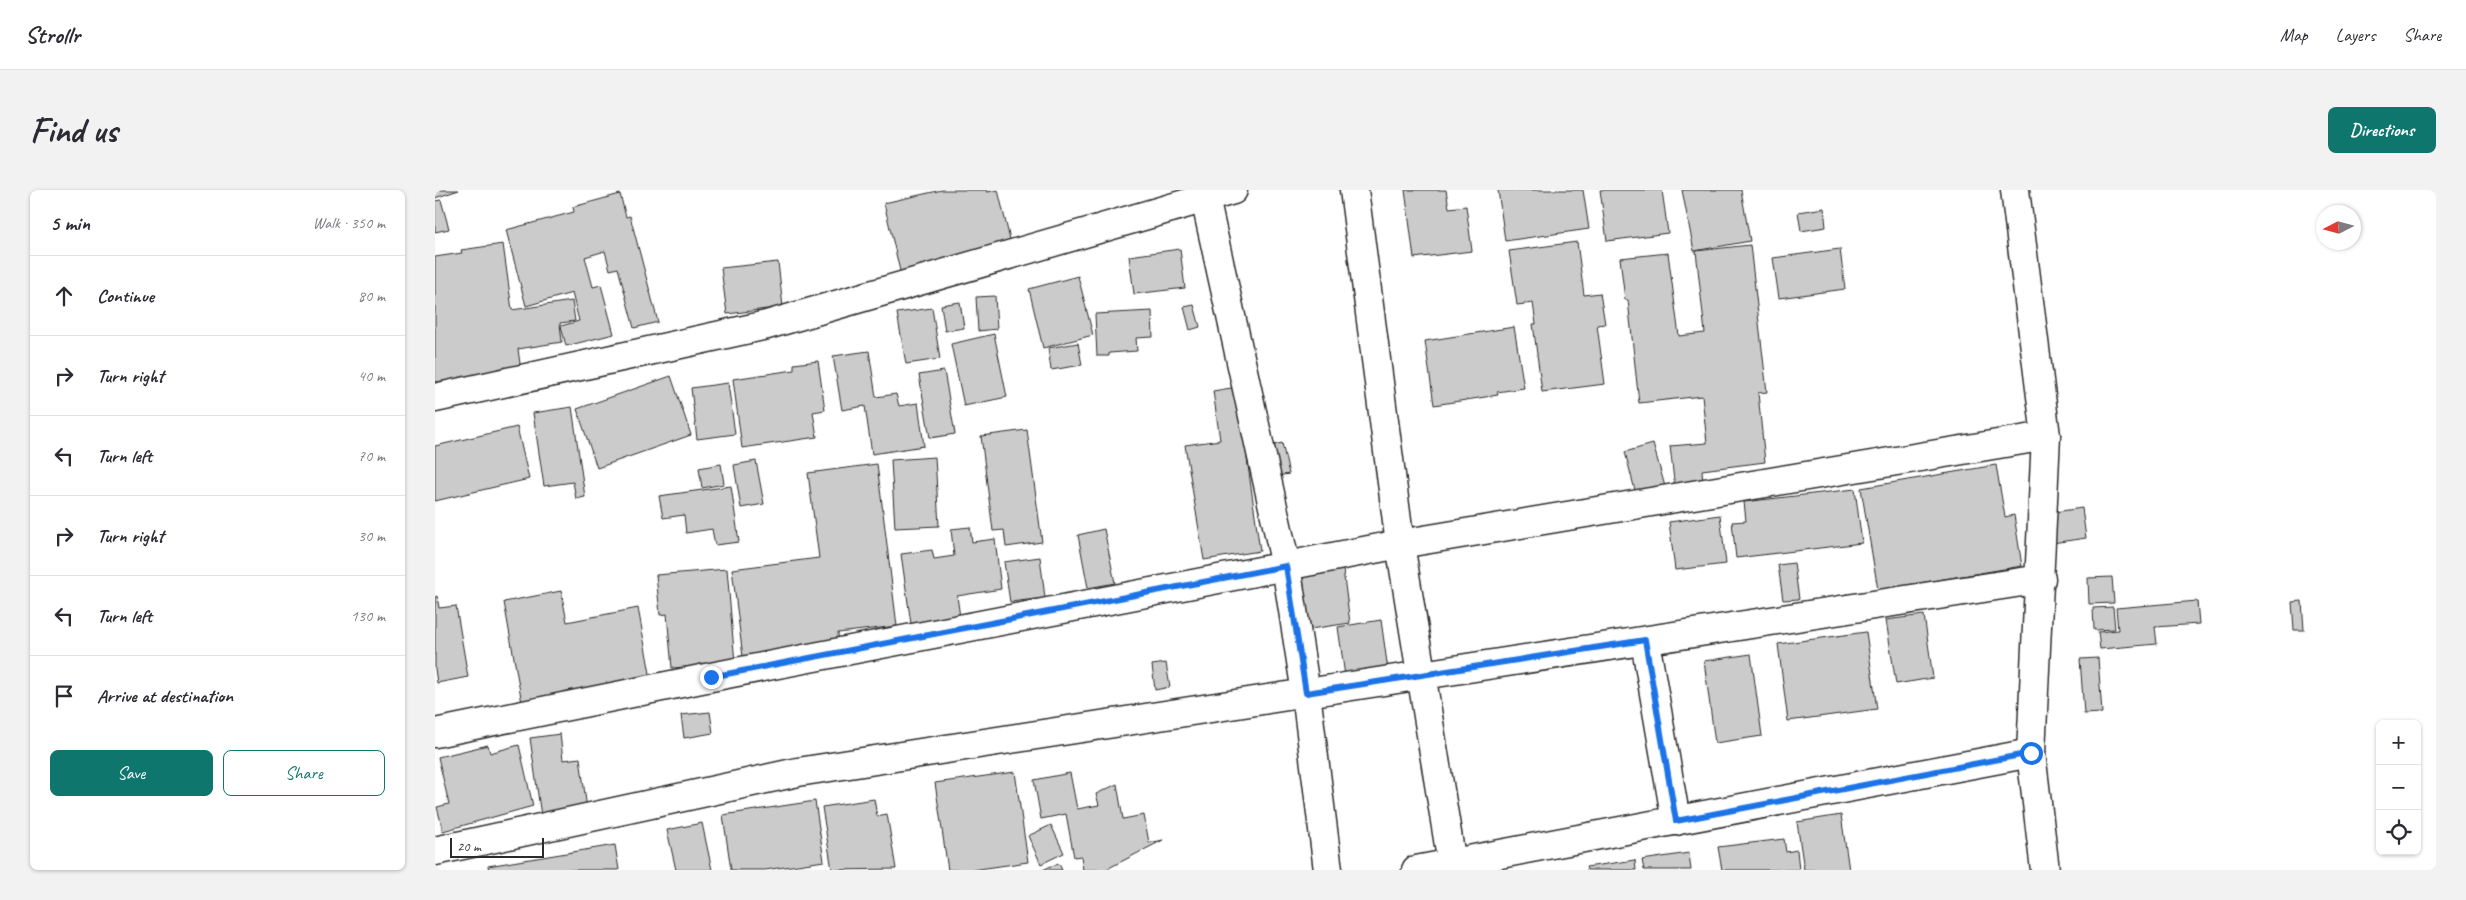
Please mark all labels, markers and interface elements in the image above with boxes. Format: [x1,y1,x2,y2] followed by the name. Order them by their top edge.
[25,20,80,50] text: Strollr
[2280,24,2308,46] text: Map
[2336,24,2375,46] text: Layers
[2403,24,2441,46] text: Share
[2328,107,2436,153] button: Directions
[30,108,117,153] text: Find us
[2316,205,2361,250] north arrow
[50,210,90,236] text: 5 min
[313,213,385,233] text: Walk · 350 m
[50,282,78,310] icon: ahead
[97,284,154,308] text: Continue
[358,286,385,306] text: 80 m
[50,362,78,390] icon: right
[97,364,164,388] text: Turn right
[358,366,385,386] text: 40 m
[50,442,78,470] icon: left
[97,444,152,468] text: Turn left
[358,446,385,466] text: 70 m
[50,522,78,550] icon: right
[97,524,164,548] text: Turn right
[358,526,385,546] text: 30 m
[50,602,78,630] icon: left
[97,604,152,628] text: Turn left
[351,606,385,626] text: 130 m
[700,666,723,689] route end
[50,682,78,710] icon: arrive
[97,684,233,708] text: Arrive at destination
[2376,720,2421,855] map controls
[2376,720,2421,765] button: +
[2020,742,2043,765] route start
[50,750,213,796] button: Save
[223,750,385,796] button: Share
[2376,765,2421,810] button: −
[2376,810,2421,855] button: locate
[450,835,544,858] scale bar
[457,838,481,855] text: 20 m

